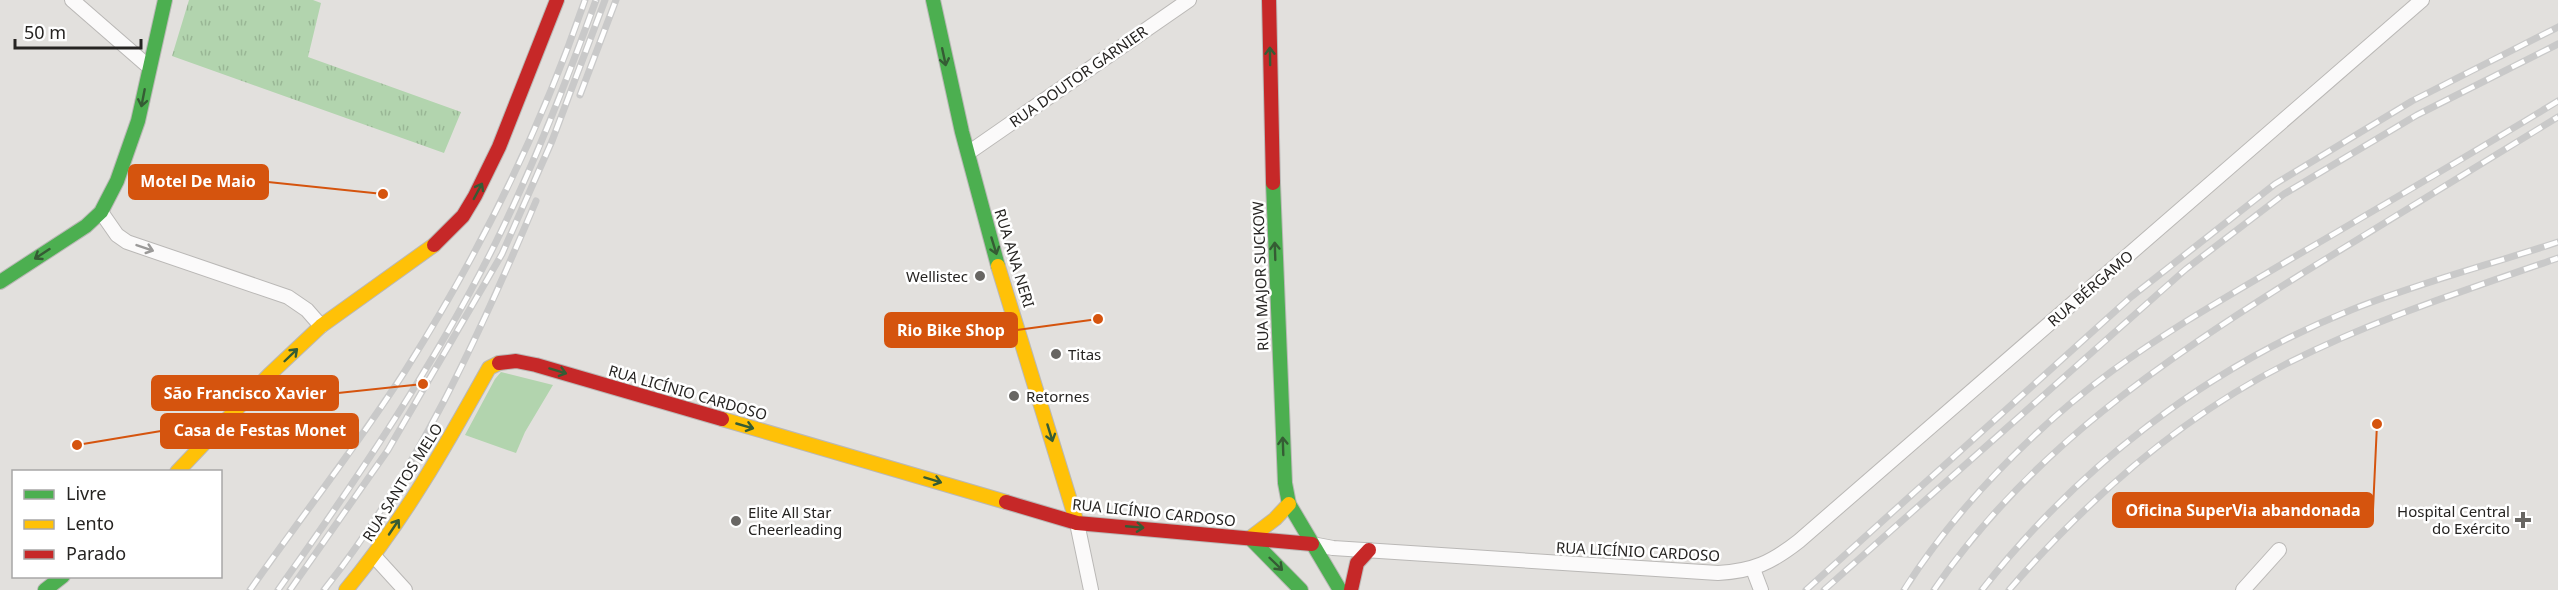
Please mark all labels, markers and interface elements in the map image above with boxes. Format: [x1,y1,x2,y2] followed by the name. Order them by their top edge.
[15,12,141,50] scale bar
[24,20,66,44] text: 50 m
[1005,20,1152,131] street label: RUA DOUTOR GARNIER
[1264,46,1276,66] one-way arrow
[939,47,950,67] one-way arrow
[137,88,148,107] one-way arrow
[129,165,268,199] callout: Motel De Maio
[140,170,256,192] text: Motel De Maio
[472,183,484,200] one-way arrow
[1247,201,1273,351] street label: RUA MAJOR SUCKOW
[990,206,1040,310] street label: RUA ANA NERI
[989,236,1000,255] one-way arrow
[1270,241,1281,261] one-way arrow
[135,243,154,254] one-way arrow
[2043,245,2137,331] street label: RUA BÉRGAMO
[34,249,51,261] one-way arrow
[906,266,968,286] place label: Wellistec
[973,269,987,283] marker: Wellistec
[885,313,1017,347] callout: Rio Bike Shop
[897,319,1005,341] text: Rio Bike Shop
[1068,344,1101,364] place label: Titas
[284,347,299,362] one-way arrow
[1049,347,1063,361] marker: Titas
[606,360,770,424] street label: RUA LICÍNIO CARDOSO
[548,366,567,377] one-way arrow
[152,376,338,410] callout: São Francisco Xavier
[164,382,326,404] text: São Francisco Xavier
[1026,386,1089,406] place label: Retornes
[1007,389,1021,403] marker: Retornes
[161,414,358,448] callout: Casa de Festas Monet
[174,419,346,441] text: Casa de Festas Monet
[357,419,447,545] street label: RUA SANTOS MELO
[735,421,754,433] one-way arrow
[1045,423,1056,442] one-way arrow
[1277,436,1289,456] one-way arrow
[12,470,222,578] legend
[923,475,942,486] one-way arrow
[66,481,106,505] text: Livre
[1071,493,1237,531] street label: RUA LICÍNIO CARDOSO
[2113,493,2373,527] callout: Oficina SuperVia abandonada
[2125,499,2361,521] text: Oficina SuperVia abandonada
[2397,501,2510,538] place label: Hospital Central do Exército
[748,502,842,539] place label: Elite All Star Cheerleading
[66,511,114,535] text: Lento
[2514,511,2532,529] marker: Hospital Central do Exército
[729,514,743,528] marker: Elite All Star Cheerleading
[388,519,400,535] one-way arrow
[1124,522,1144,533] one-way arrow
[1555,537,1721,565] street label: RUA LICÍNIO CARDOSO
[66,541,126,565] text: Parado
[1268,557,1283,571] one-way arrow

